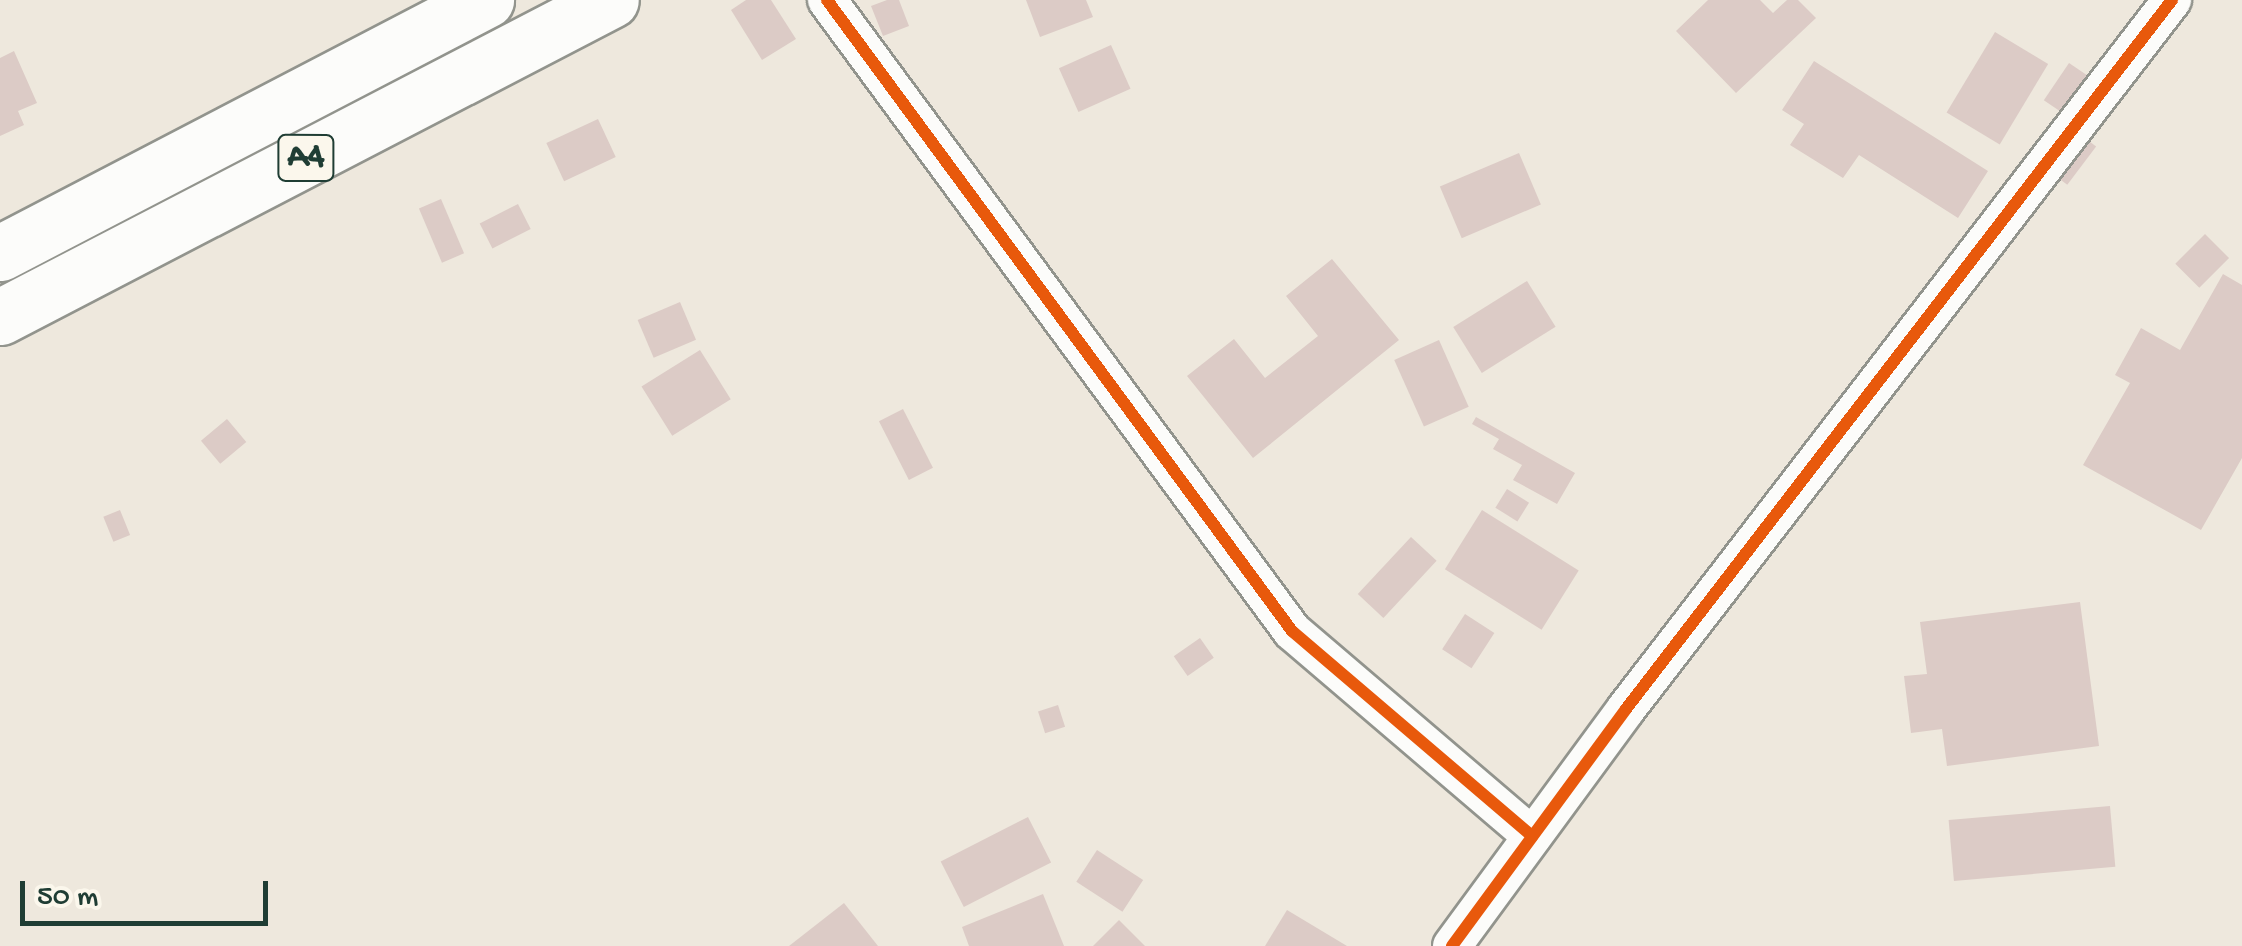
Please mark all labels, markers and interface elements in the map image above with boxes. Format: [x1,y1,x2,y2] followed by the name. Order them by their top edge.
[276,128,336,188] road number: A4
[25,861,272,923] scale bar
[37,881,98,916] text: 50 m

